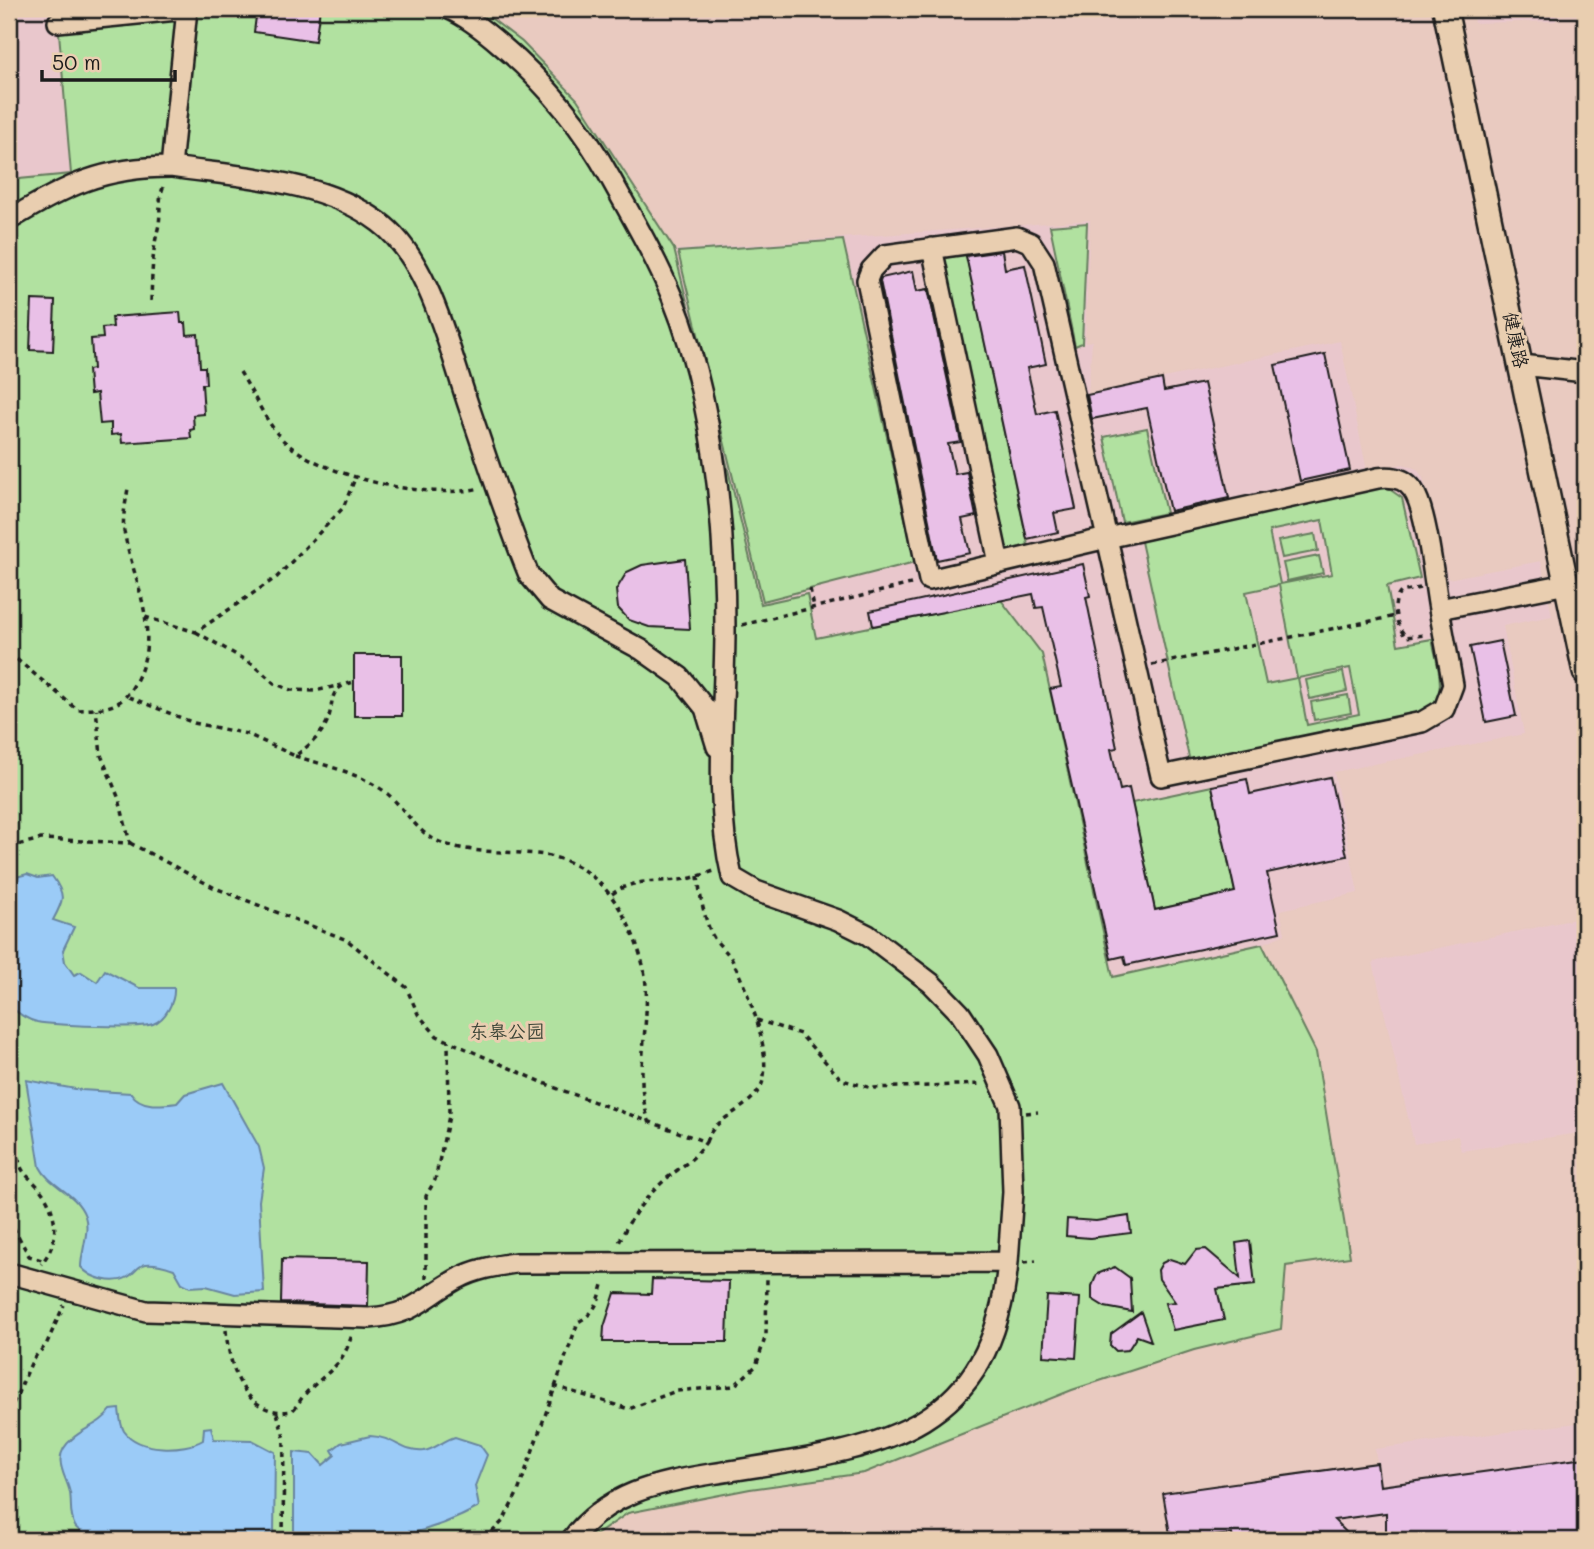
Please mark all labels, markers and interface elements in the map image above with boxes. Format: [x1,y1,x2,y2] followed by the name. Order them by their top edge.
[42,38,175,82] scale bar
[52,48,101,75] text: 50 m
[1498,309,1535,370] street label: 健康路
[469,1018,545,1043] park label: 东皋公园

